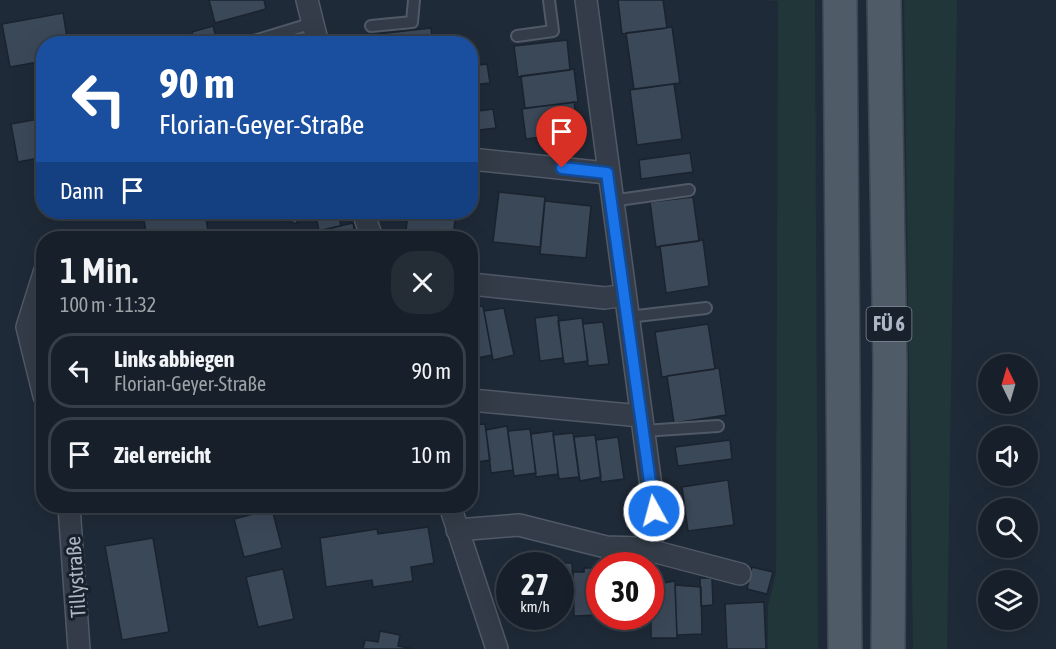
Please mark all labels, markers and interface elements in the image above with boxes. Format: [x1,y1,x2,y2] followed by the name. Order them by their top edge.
[159,59,234,107] text: 90 m
[60,60,138,138] icon: left
[536,106,587,168] pin
[159,109,364,140] text: Florian-Geyer-Straße
[545,115,578,148] icon: arrive
[116,174,149,207] icon: arrive
[60,178,104,204] text: Dann
[60,249,138,291] text: 1 Min.
[391,251,454,314] button: close
[60,293,156,316] text: 100 m · 11:32
[866,307,912,341] road number: FÜ 6
[114,346,235,372] text: Links abbiegen
[63,354,96,387] icon: left
[978,354,1038,414] north arrow
[978,354,1038,630] map controls
[411,358,451,384] text: 90 m
[114,372,266,395] text: Florian-Geyer-Straße
[978,426,1038,486] button: sound
[63,438,96,471] icon: arrive
[114,442,211,468] text: Ziel erreicht
[411,442,451,468] text: 10 m
[622,479,686,543] position arrow
[978,498,1038,558] button: search
[60,536,90,619] street label: Tillystraße
[586,552,664,630] speed limit sign: 30
[521,567,549,601] text: 27
[978,570,1038,630] button: layers
[520,598,550,615] text: km/h

